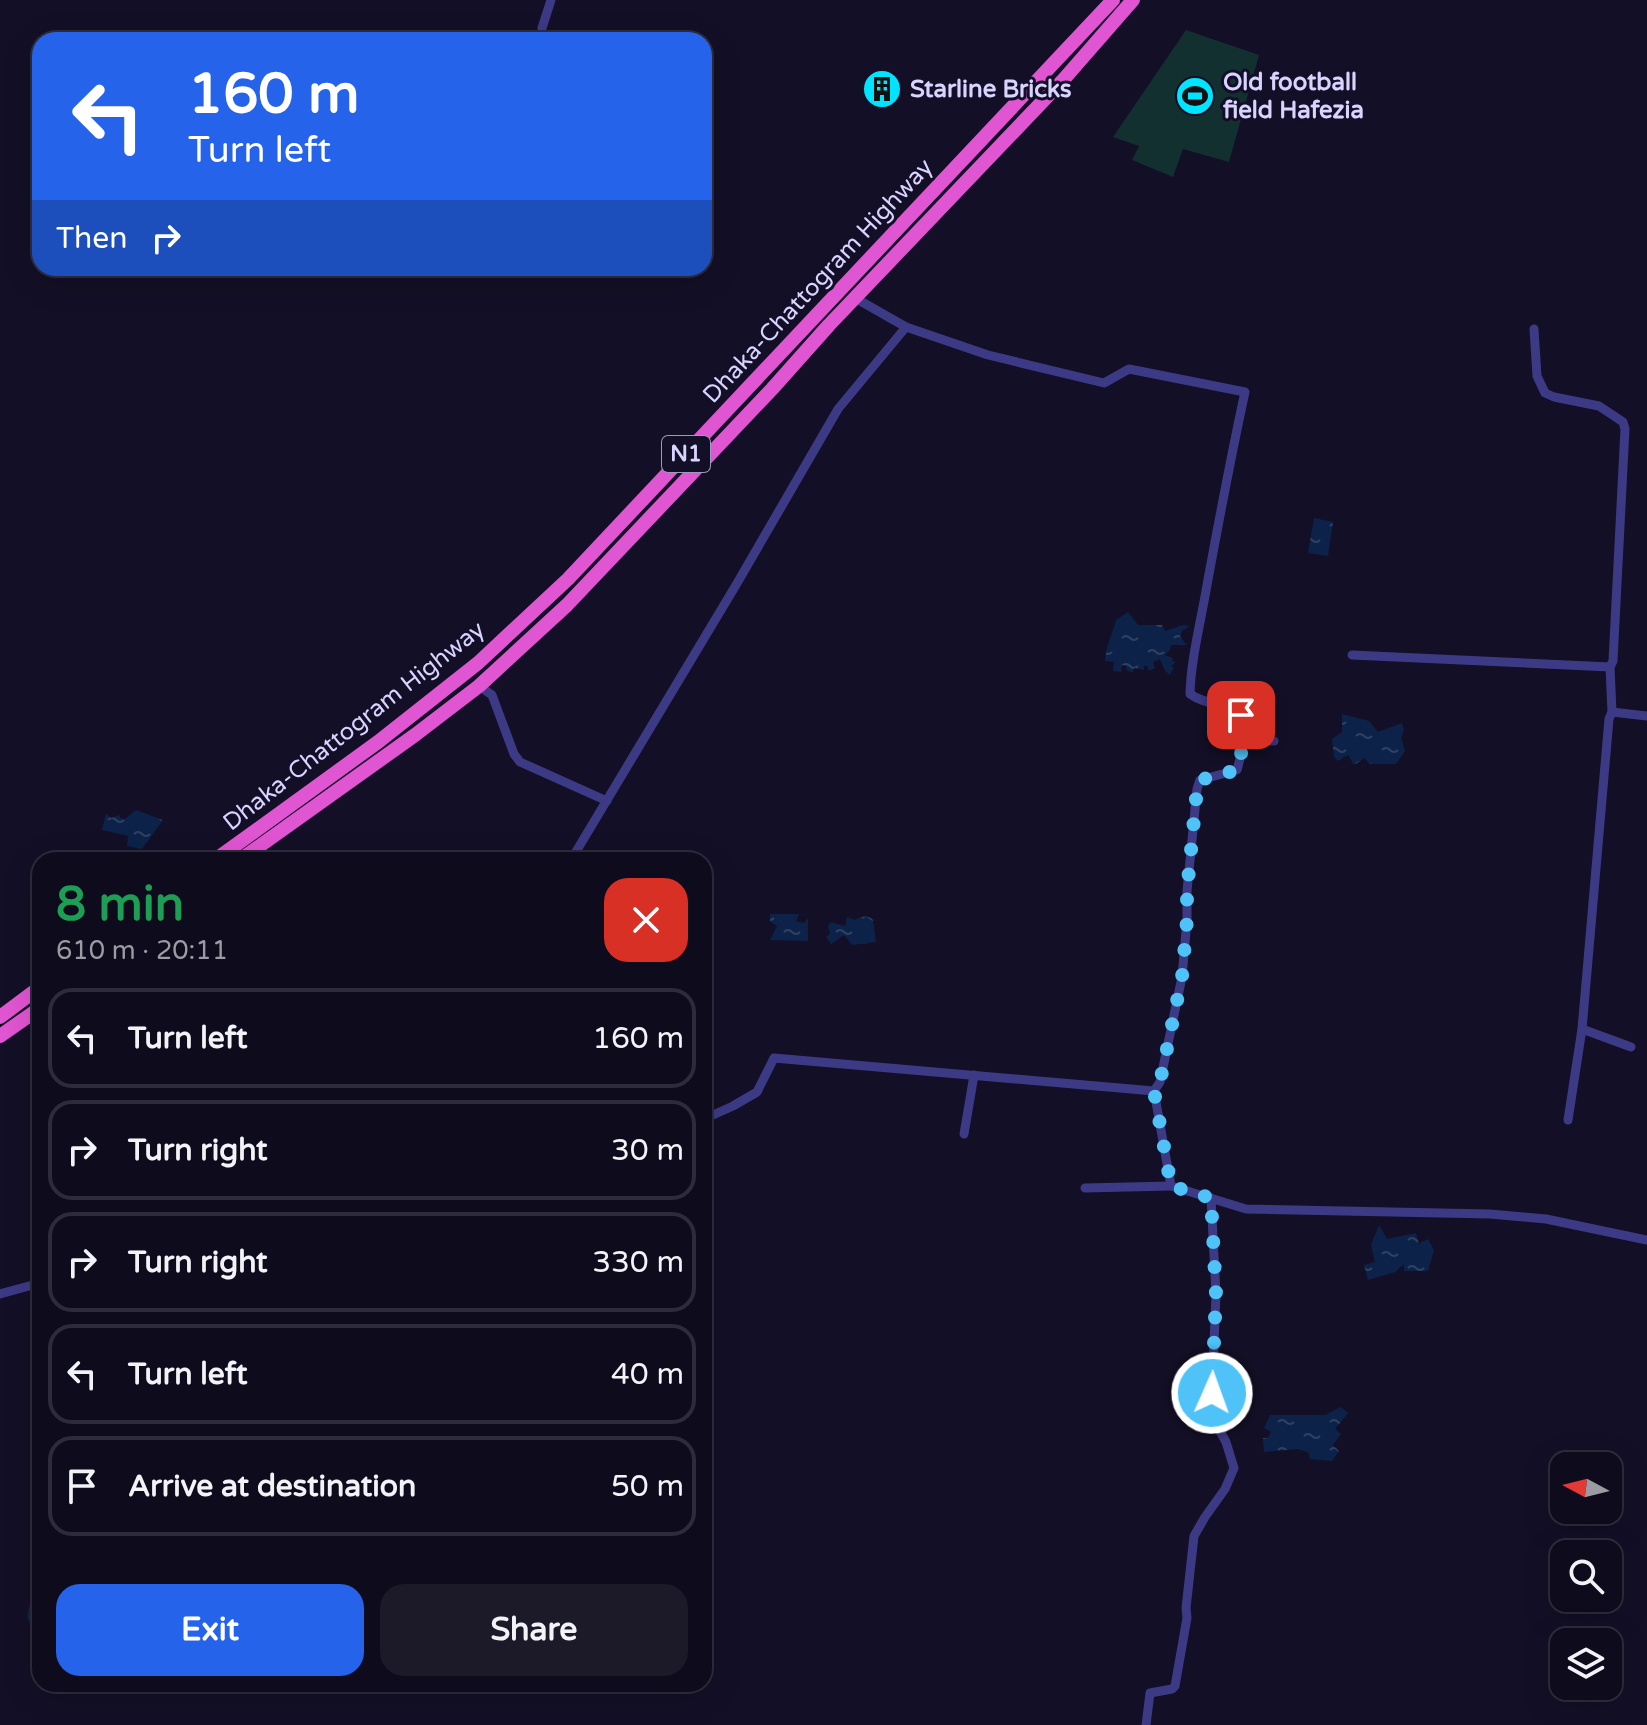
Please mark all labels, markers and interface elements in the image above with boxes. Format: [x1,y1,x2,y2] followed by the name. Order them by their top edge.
[188,61,359,128] text: 160 m
[56,64,160,168] icon: left
[861,68,903,110] building icon: Starline Bricks
[1223,68,1364,125] place label: Old football field Hafezia
[910,75,1071,104] place label: Starline Bricks
[1174,75,1216,117] sports icon: Old football field Hafezia
[188,129,331,172] text: Turn left
[697,153,939,409] street label: Dhaka-Chattogram Highway
[144,216,188,260] icon: right
[56,220,128,257] text: Then
[662,436,710,472] road number: N1
[217,615,491,837] street label: Dhaka-Chattogram Highway
[1207,681,1275,749] pin
[1219,693,1263,737] icon: arrive
[56,876,184,934] text: 8 min
[604,878,688,962] button: close
[56,935,228,966] text: 610 m · 20:11
[60,1016,104,1060] icon: left
[128,1020,247,1057] text: Turn left
[592,1020,684,1057] text: 160 m
[60,1128,104,1172] icon: right
[128,1132,268,1169] text: Turn right
[611,1132,684,1169] text: 30 m
[60,1240,104,1284] icon: right
[128,1244,268,1281] text: Turn right
[592,1244,684,1281] text: 330 m
[1170,1351,1254,1435] position arrow
[60,1352,104,1396] icon: left
[128,1356,247,1393] text: Turn left
[611,1356,684,1393] text: 40 m
[1550,1452,1622,1524] north arrow
[1550,1452,1622,1700] map controls
[60,1464,104,1508] icon: arrive
[128,1468,416,1505] text: Arrive at destination
[611,1468,684,1505] text: 50 m
[1550,1540,1622,1612] button: search
[56,1584,364,1676] button: Exit
[380,1584,688,1676] button: Share
[1550,1628,1622,1700] button: layers

